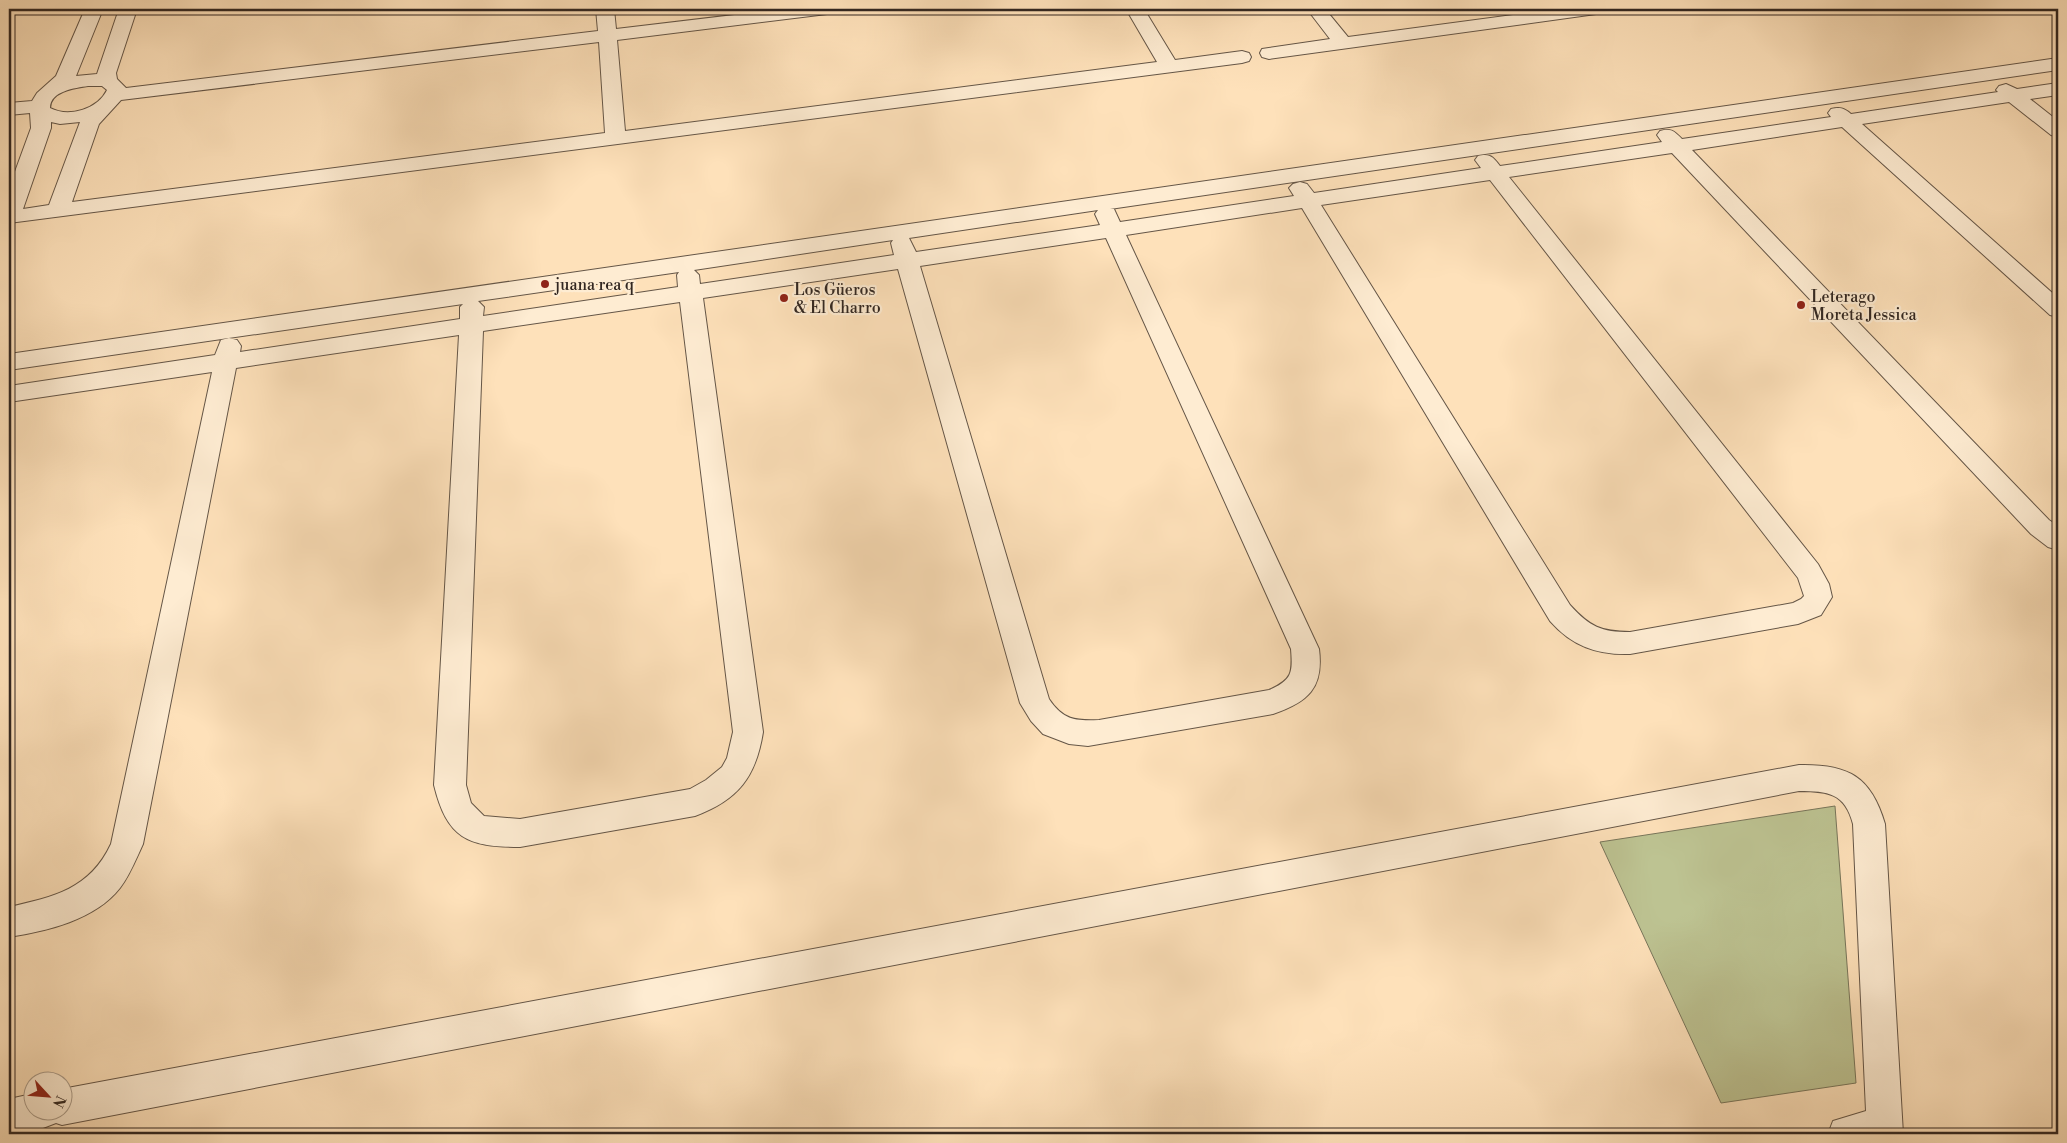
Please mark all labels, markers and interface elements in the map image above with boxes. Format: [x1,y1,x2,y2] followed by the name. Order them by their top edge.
[554,275,635,295] place label: juana rea q
[539,278,551,290] marker: juana rea q
[794,280,881,318] place label: Los Güeros & El Charro
[1811,287,1918,325] place label: Leterago Moreta Jessica
[778,292,790,304] marker: Los Güeros & El Charro
[1795,299,1807,311] marker: Leterago Moreta Jessica
[22,1070,72,1120] north arrow
[48,1092,69,1110] text: N

